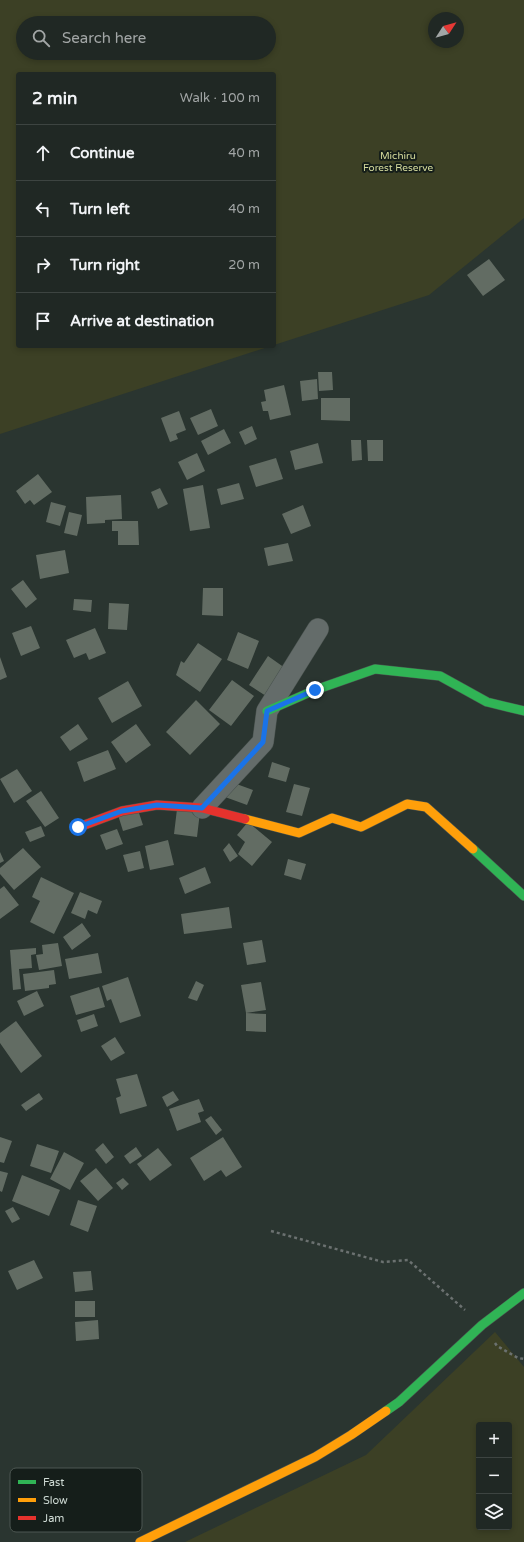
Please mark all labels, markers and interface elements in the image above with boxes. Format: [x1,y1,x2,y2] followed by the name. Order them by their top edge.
[428,12,464,48] north arrow
[16,16,276,60] search box
[30,27,52,49] icon: search
[62,29,146,47] text: Search here
[32,88,77,109] text: 2 min
[180,90,260,106] text: Walk · 100 m
[32,142,54,164] icon: ahead
[70,144,134,162] text: Continue
[228,145,260,161] text: 40 m
[363,150,433,174] park label: Michiru Forest Reserve
[32,198,54,220] icon: left
[70,200,130,218] text: Turn left
[228,201,260,217] text: 40 m
[32,254,54,276] icon: right
[70,256,140,274] text: Turn right
[228,257,260,273] text: 20 m
[32,310,54,332] icon: arrive
[70,312,214,330] text: Arrive at destination
[306,681,324,699] route end
[69,818,87,836] route start
[476,1422,512,1530] map controls
[476,1422,512,1458] button: +
[476,1458,512,1494] button: −
[10,1468,142,1532] legend
[43,1476,64,1489] text: Fast
[43,1494,68,1507] text: Slow
[476,1494,512,1530] button: layers
[43,1512,64,1525] text: Jam

